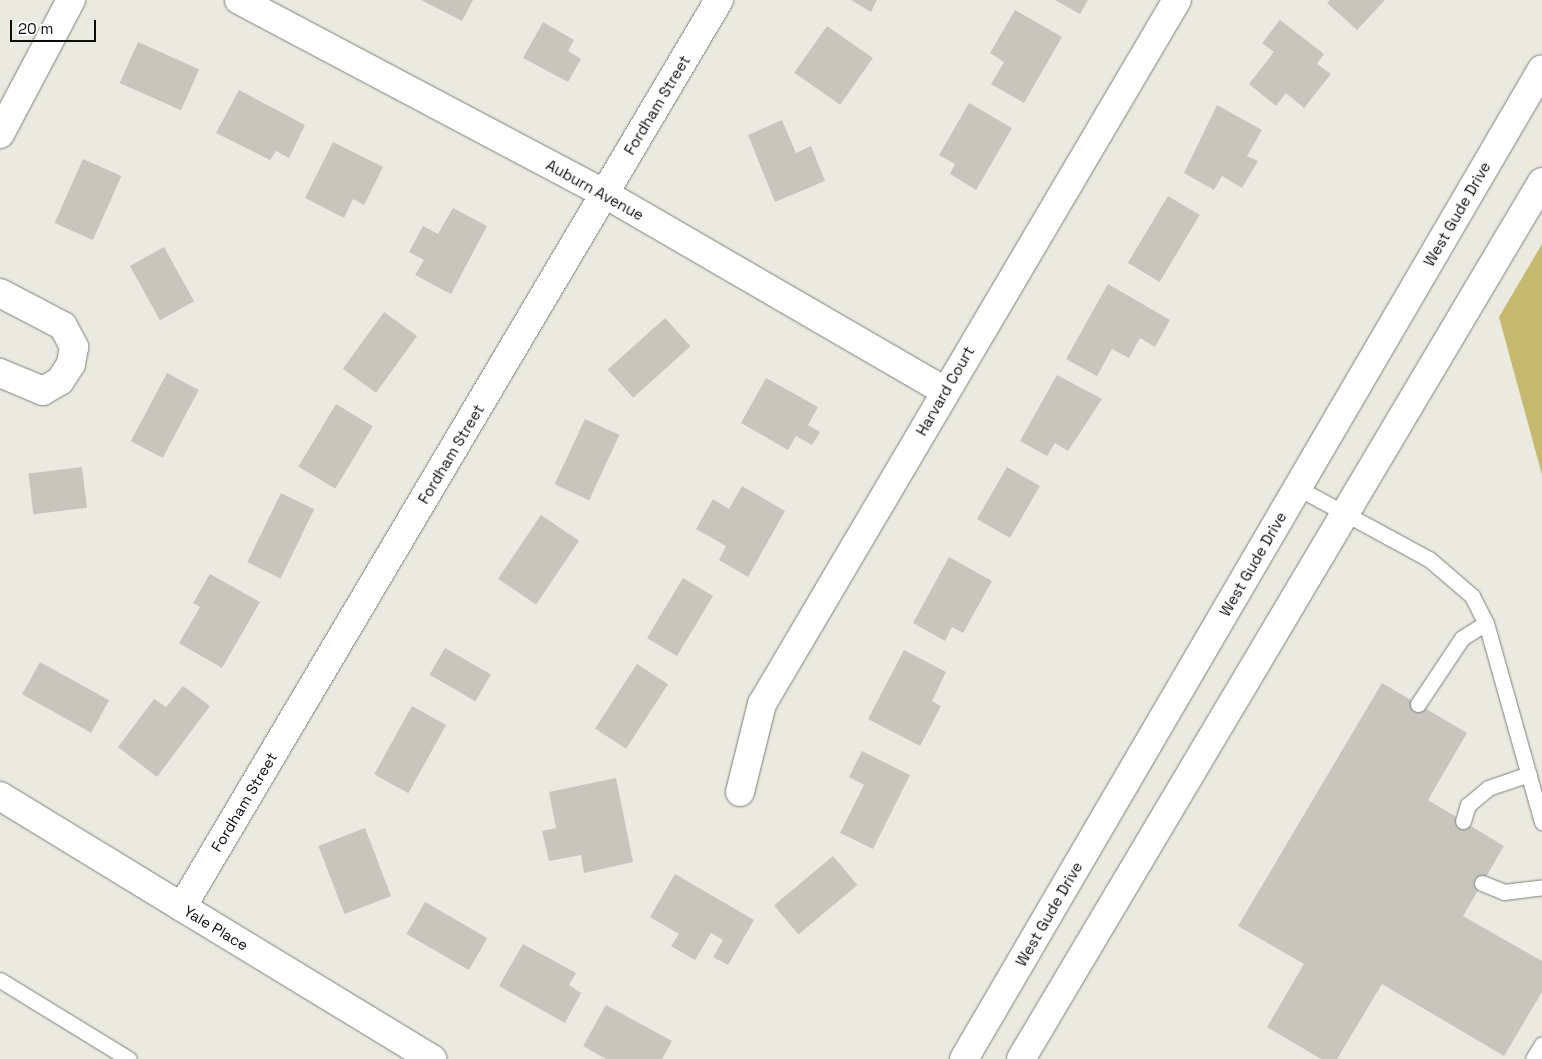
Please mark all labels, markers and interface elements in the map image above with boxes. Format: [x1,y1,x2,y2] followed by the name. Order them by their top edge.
[12,10,99,42] scale bar
[18,19,53,38] text: 20 m
[620,52,694,158] street label: Fordham Street
[543,156,647,224] street label: Auburn Avenue
[1420,159,1494,269] street label: West Gude Drive
[912,343,978,439] street label: Harvard Court
[414,401,488,507] street label: Fordham Street
[1216,509,1290,619] street label: West Gude Drive
[207,749,281,855] street label: Fordham Street
[1012,859,1086,969] street label: West Gude Drive
[181,902,251,954] street label: Yale Place

